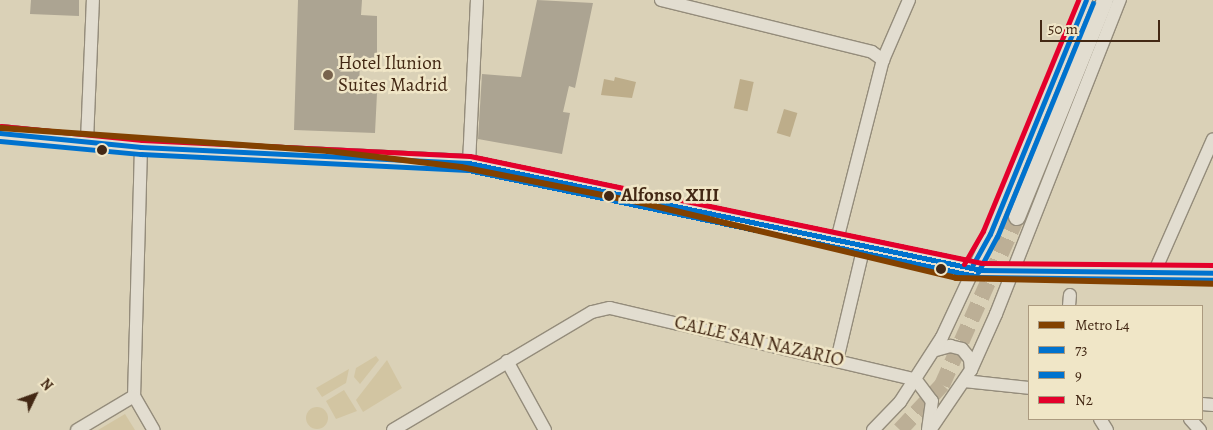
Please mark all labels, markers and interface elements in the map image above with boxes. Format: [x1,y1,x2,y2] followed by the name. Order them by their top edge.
[1043,10,1163,42] scale bar
[1048,19,1078,39] text: 50 m
[338,53,448,97] place label: Hotel Ilunion Suites Madrid
[322,69,334,81] marker: Hotel Ilunion Suites Madrid
[97,145,107,155] unlabelled marker
[621,185,719,207] place label: Alfonso XIII
[601,188,617,204] marker: Alfonso XIII
[936,264,946,274] unlabelled marker
[1028,305,1203,420] legend
[672,311,846,373] street label: CALLE SAN NAZARIO
[1075,315,1130,335] text: Metro L4
[1075,340,1088,360] text: 73
[1075,365,1082,385] text: 9
[10,370,60,420] north arrow
[36,374,57,395] text: N
[1075,390,1093,410] text: N2

